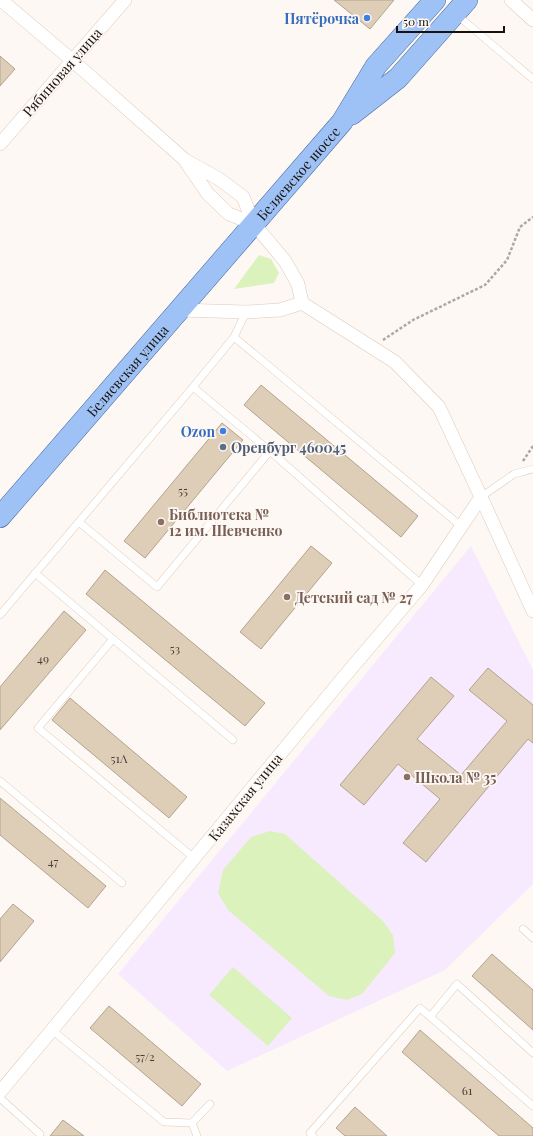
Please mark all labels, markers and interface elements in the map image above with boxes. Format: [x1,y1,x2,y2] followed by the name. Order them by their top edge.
[397,8,504,34] scale bar
[284,9,360,28] place label: Пятёрочка
[362,13,372,23] marker: Пятёрочка
[403,13,429,29] text: 50 m
[18,24,106,120] street label: Рябиновая улица
[252,122,344,224] street label: Беляевское шоссе
[82,320,172,420] street label: Беляевская улица
[181,422,215,441] place label: Ozon
[218,426,228,436] marker: Ozon
[231,438,346,457] place label: Оренбург 460045
[218,442,228,452] marker: Оренбург 460045
[178,482,188,498] house number: 55
[169,505,283,540] place label: Библиотека № 12 им. Шевченко
[156,517,166,527] marker: Библиотека № 12 им. Шевченко
[295,588,413,607] place label: Детский сад № 27
[282,592,292,602] marker: Детский сад № 27
[170,640,180,656] house number: 53
[37,650,49,666] house number: 49
[204,749,286,845] street label: Казахская улица
[111,750,128,766] house number: 51А
[415,768,497,787] place label: Школа № 35
[402,772,412,782] marker: Школа № 35
[48,853,58,869] house number: 47
[135,1048,155,1064] house number: 57/2
[462,1082,473,1098] house number: 61

